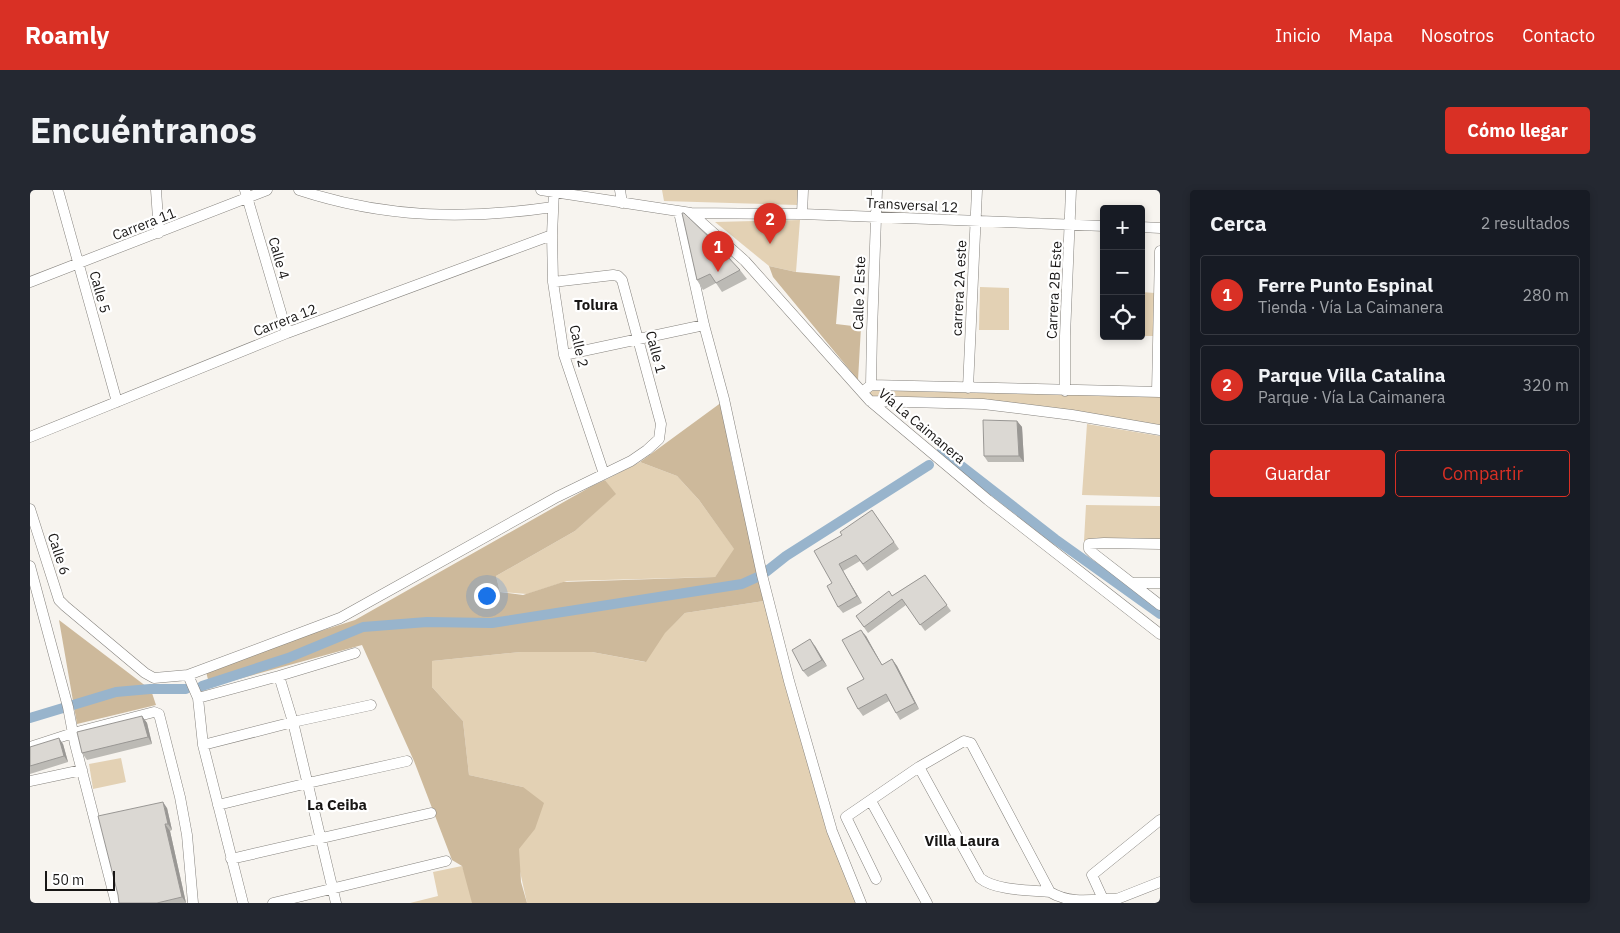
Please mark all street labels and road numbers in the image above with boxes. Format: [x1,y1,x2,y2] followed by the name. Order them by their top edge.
[865,194,959,216] street label: Transversal 12
[110,204,178,244] street label: Carrera 11
[264,235,294,281] street label: Calle 4
[948,239,971,336] street label: carrera 2A este
[1042,240,1066,340] street label: Carrera 2B Este
[849,255,869,330] street label: Calle 2 Este
[85,269,115,315] street label: Calle 5
[251,300,319,340] street label: Carrera 12
[565,323,593,369] street label: Calle 2
[642,329,670,375] street label: Calle 1
[875,384,970,468] street label: Vía La Caimanera
[44,531,74,577] street label: Calle 6

